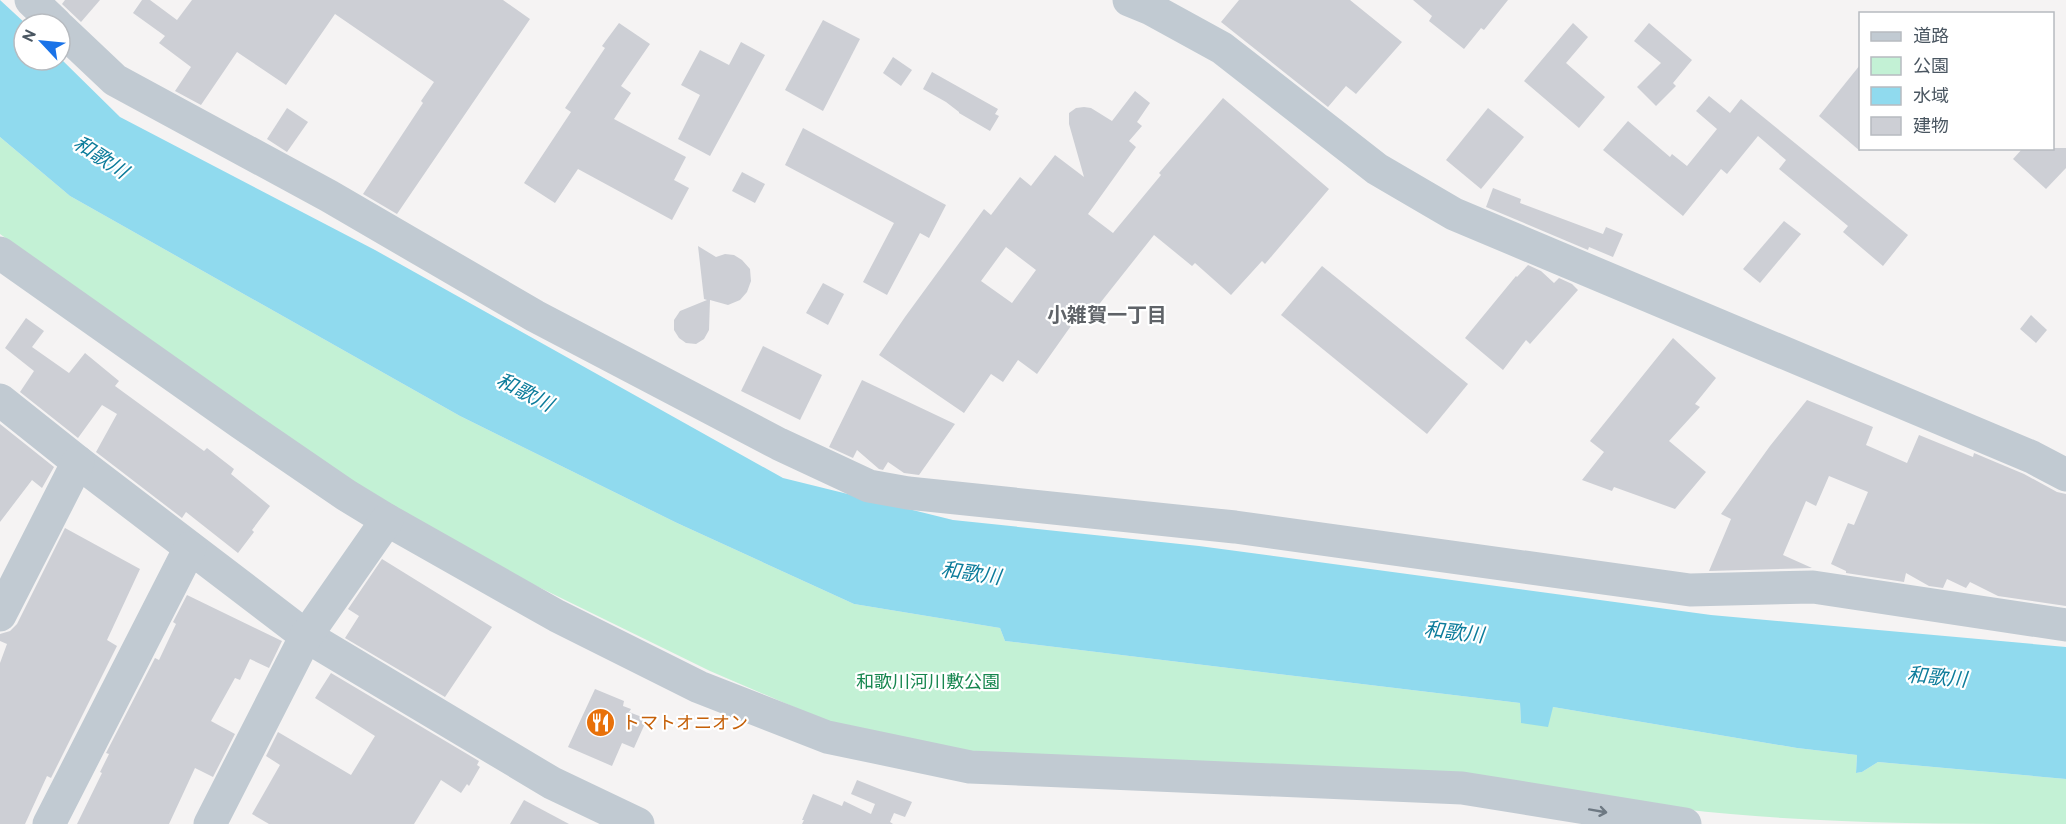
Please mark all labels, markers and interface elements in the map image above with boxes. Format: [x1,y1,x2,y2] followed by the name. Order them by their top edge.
[12,12,72,72] north arrow
[1859,12,2054,150] legend
[1913,26,1949,49] text: 道路
[19,27,42,46] text: N
[1913,56,1949,79] text: 公園
[1913,86,1949,109] text: 水域
[1913,116,1949,139] text: 建物
[68,131,134,187] water label: 和歌川
[1047,304,1167,330] district label: 小雑賀一丁目
[491,369,559,420] water label: 和歌川
[939,558,1004,592] water label: 和歌川
[1423,618,1487,650] water label: 和歌川
[1906,663,1970,695] water label: 和歌川
[856,672,1000,695] park label: 和歌川河川敷公園
[585,707,617,739] restaurant icon: トマトオニオン
[622,713,748,736] place label: トマトオニオン
[1588,806,1608,817] one-way arrow

